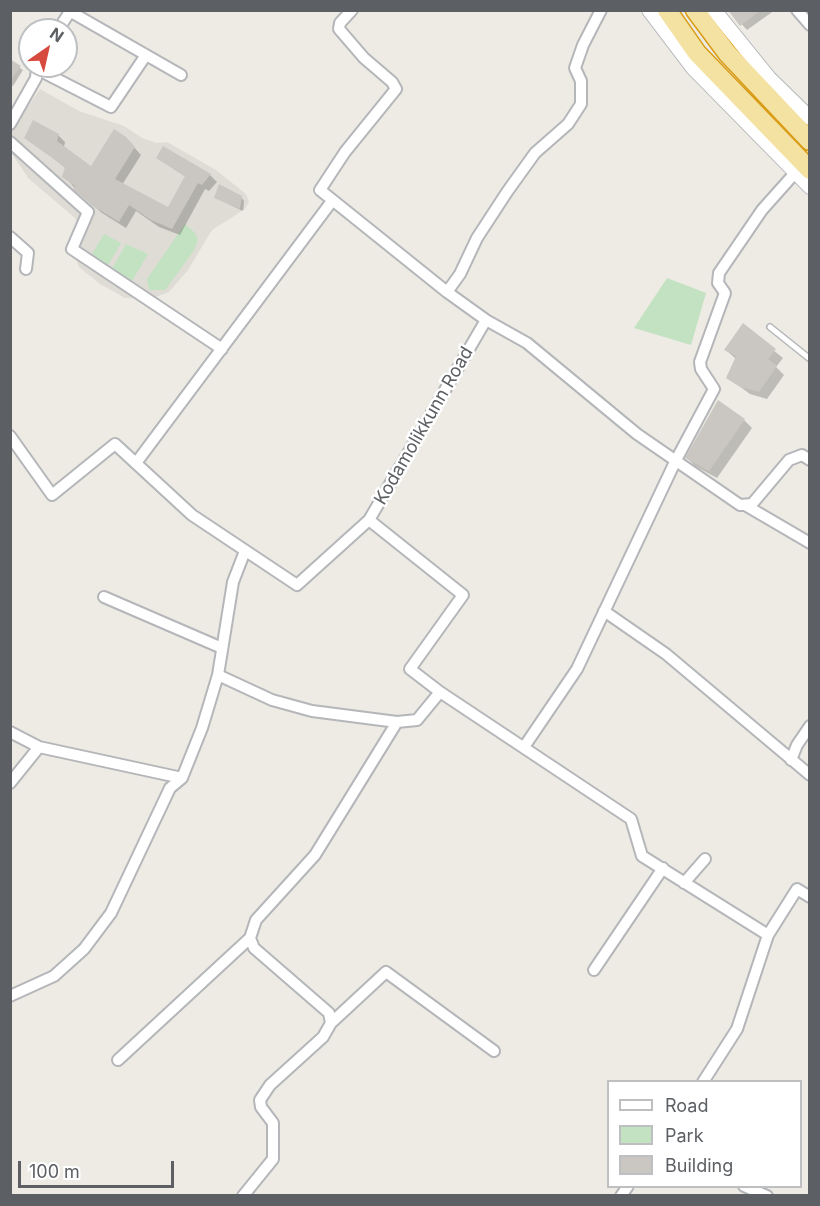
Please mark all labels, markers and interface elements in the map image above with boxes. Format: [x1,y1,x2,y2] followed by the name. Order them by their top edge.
[18,18,78,78] north arrow
[46,23,68,46] text: N
[370,343,478,509] street label: Kodamolikkunn Road
[607,1080,802,1188] legend
[665,1095,708,1116] text: Road
[665,1125,704,1146] text: Park
[21,1149,177,1187] scale bar
[665,1155,733,1176] text: Building
[29,1161,80,1182] text: 100 m

